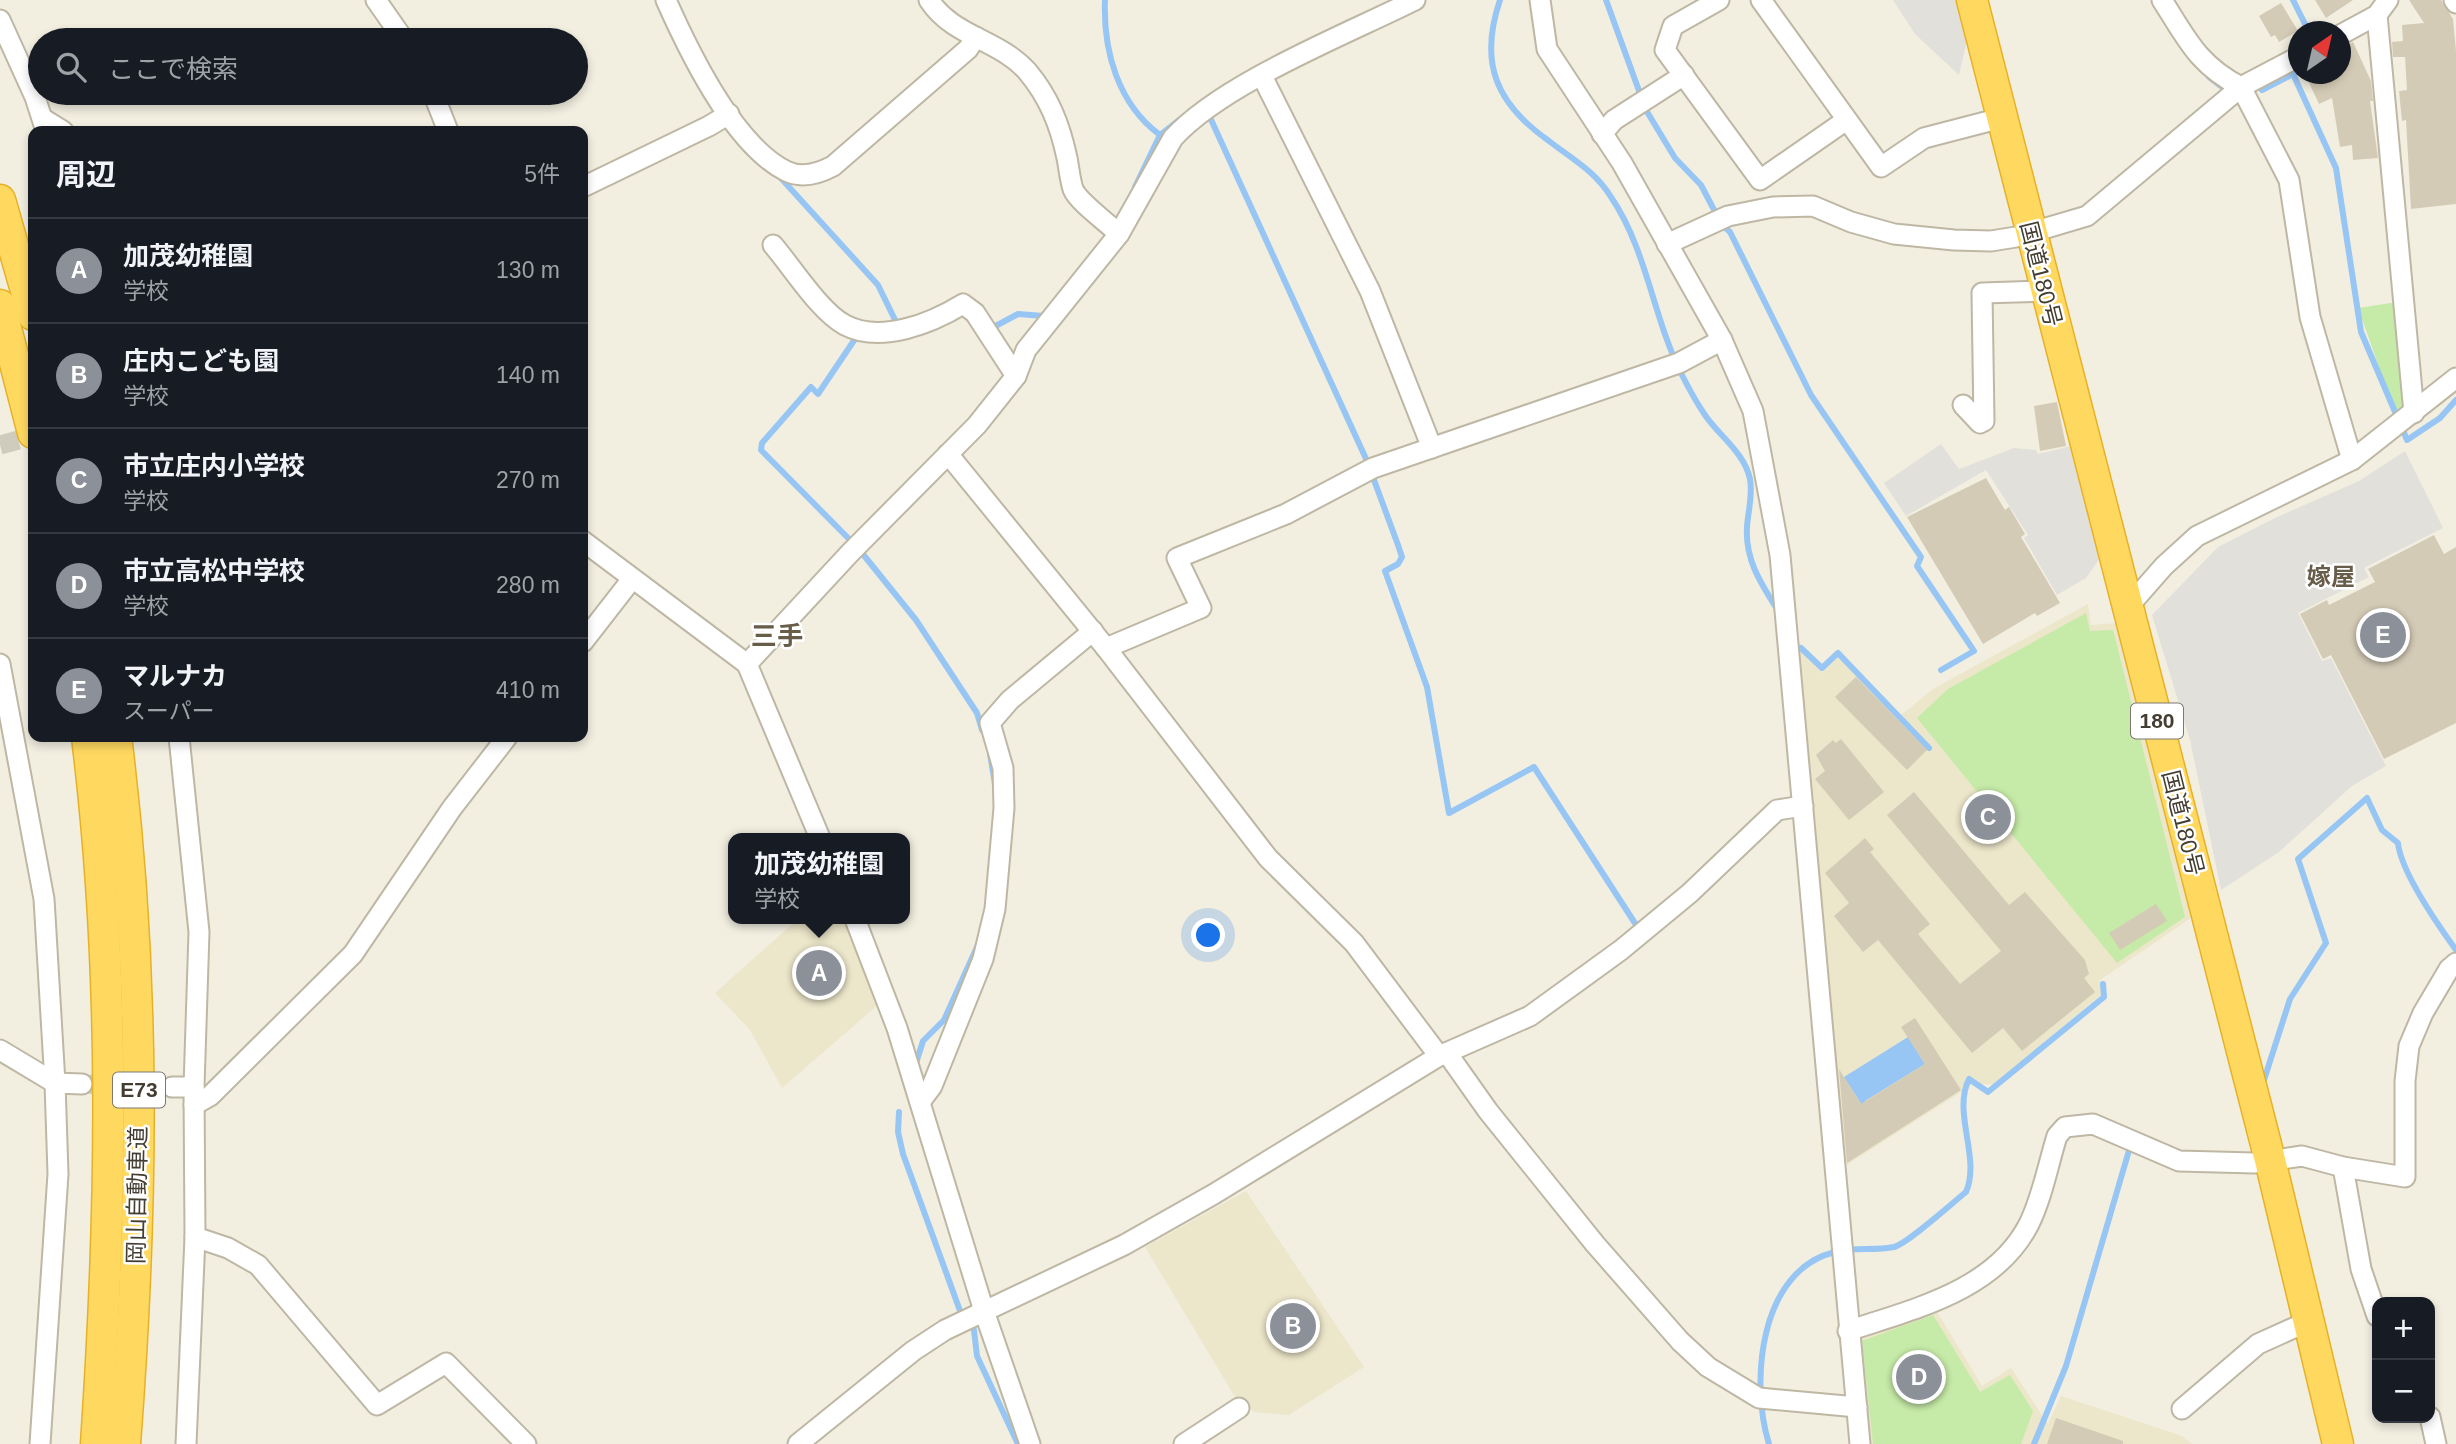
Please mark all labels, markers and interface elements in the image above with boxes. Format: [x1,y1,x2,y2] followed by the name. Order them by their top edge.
[2288,21,2351,84] north arrow
[28,28,588,105] search box
[52,48,90,86] icon: search
[108,54,238,84] text: ここで検索
[56,158,116,191] text: 周辺
[524,161,560,187] text: 5件
[2015,219,2067,329] street label: 国道180号
[123,241,253,271] text: 加茂幼稚園
[71,257,87,283] text: A
[496,257,560,283] text: 130 m
[123,278,169,304] text: 学校
[123,346,279,376] text: 庄内こども園
[71,362,87,388] text: B
[496,362,560,388] text: 140 m
[123,383,169,409] text: 学校
[123,451,305,481] text: 市立庄内小学校
[71,467,87,493] text: C
[496,467,560,493] text: 270 m
[123,488,169,514] text: 学校
[123,556,305,586] text: 市立高松中学校
[2307,563,2355,590] district label: 嫁屋
[71,572,87,598] text: D
[496,572,560,598] text: 280 m
[123,593,169,619] text: 学校
[2360,609,2406,661] pin: E
[751,621,803,651] district label: 三手
[123,661,227,691] text: マルナカ
[71,677,87,703] text: E
[496,677,560,703] text: 410 m
[123,698,215,724] text: スーパー
[2131,704,2183,738] road number: 180
[2157,768,2209,878] street label: 国道180号
[1965,791,2011,843] pin: C
[728,833,910,924] popup
[754,849,884,879] text: 加茂幼稚園
[754,886,800,912] text: 学校
[1191,918,1225,952] your location
[796,947,842,999] pin: A
[113,1072,165,1108] road number: E73
[123,1126,151,1264] street label: 岡山自動車道
[2372,1297,2435,1423] map controls
[2372,1297,2435,1360] button: +
[1270,1300,1316,1352] pin: B
[1896,1351,1942,1403] pin: D
[2372,1360,2435,1423] button: −

